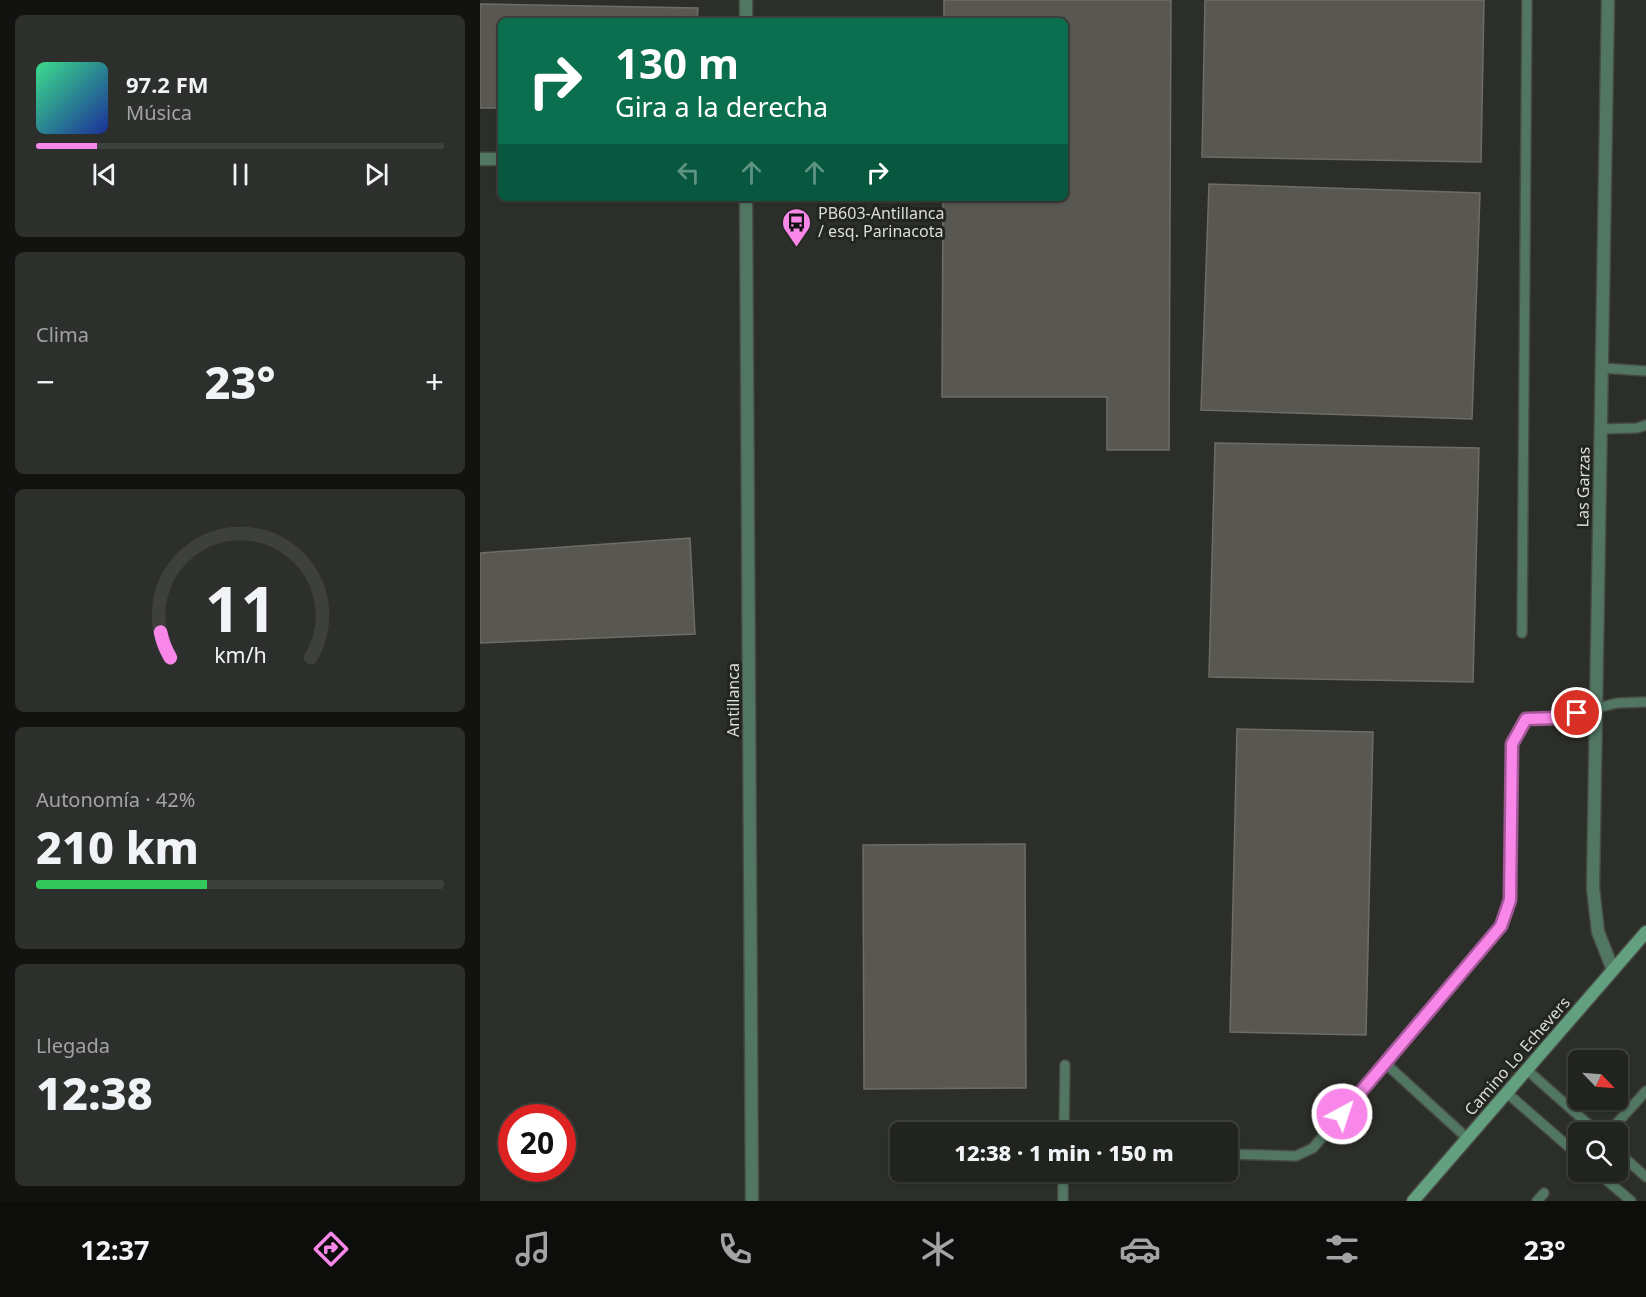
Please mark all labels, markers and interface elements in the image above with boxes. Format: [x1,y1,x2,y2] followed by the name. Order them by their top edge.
[615,34,739,91] text: 130 m
[516,42,594,120] icon: right
[126,69,208,99] text: 97.2 FM
[615,88,828,125] text: Gira a la derecha
[126,99,192,126] text: Música
[672,156,705,189] icon: left
[735,156,768,189] icon: ahead
[798,156,831,189] icon: ahead
[861,156,894,189] icon: right
[88,158,121,191] icon: previous
[224,158,257,191] icon: pause
[360,158,393,191] icon: next
[818,202,944,242] place label: PB603-Antillanca / esq. Parinacota
[781,206,813,248] bus stop icon: PB603-Antillanca / esq. Parinacota
[36,321,89,348] text: Clima
[204,351,276,412] text: 23°
[36,359,55,404] text: −
[425,359,444,404] text: +
[1571,447,1595,527] street label: Las Garzas
[204,565,276,650] text: 11
[214,640,266,669] text: km/h
[722,663,744,737] street label: Antillanca
[1551,687,1602,738] pin
[1560,696,1593,729] icon: arrive
[36,786,195,813] text: Autonomía · 42%
[36,816,199,877] text: 210 km
[1459,992,1575,1120] street label: Camino Lo Echevers
[36,1032,110,1059] text: Llegada
[1568,1050,1628,1110] north arrow
[1568,1050,1628,1182] map controls
[36,1062,153,1123] text: 12:38
[1310,1082,1374,1146] position arrow
[498,1104,576,1182] speed limit sign: 20
[1568,1122,1628,1182] button: search
[954,1137,1174,1167] text: 12:38 · 1 min · 150 m
[310,1228,352,1270] icon: directions
[512,1228,554,1270] icon: music
[714,1228,756,1270] icon: phone
[917,1228,959,1270] icon: climate
[1119,1228,1161,1270] icon: car
[1321,1228,1363,1270] icon: filters
[80,1231,150,1268] text: 12:37
[1523,1231,1566,1268] text: 23°

